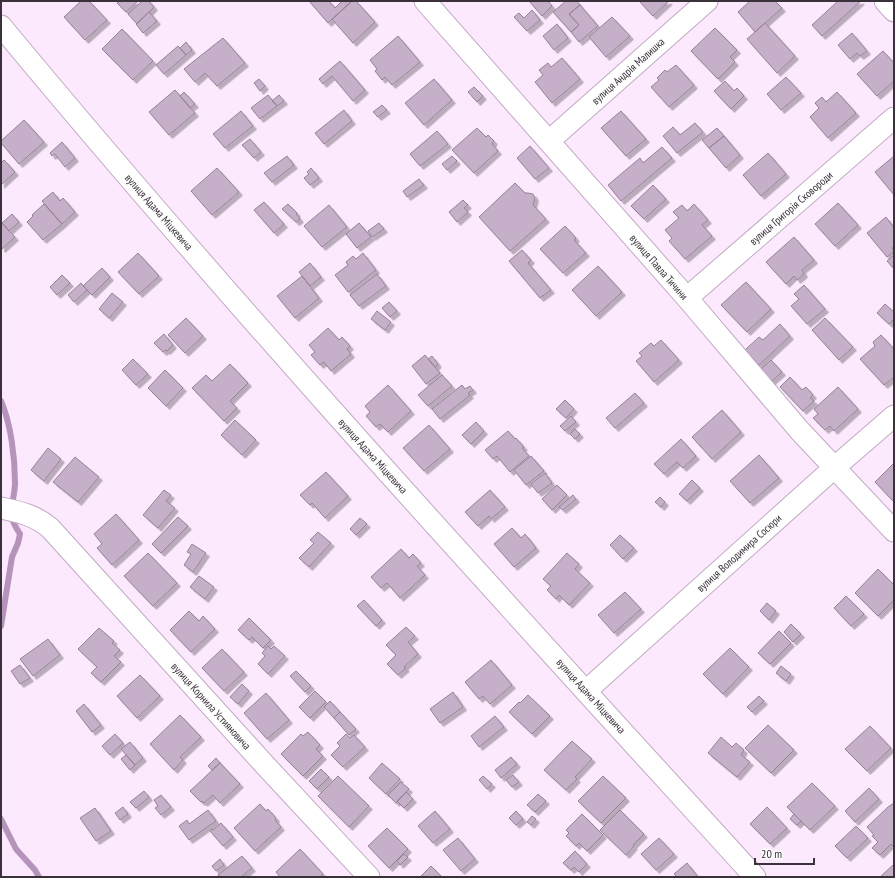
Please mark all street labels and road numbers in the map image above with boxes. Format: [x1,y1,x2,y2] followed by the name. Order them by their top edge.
[589,35,667,107] street label: вулиця Андрія Малишка
[747,168,836,248] street label: вулиця Григорія Сковороди
[122,171,196,253] street label: вулиця Адама Міцкевича
[627,231,691,303] street label: вулиця Павла Тичини
[335,415,411,497] street label: вулиця Адама Міцкевича
[694,511,784,595] street label: вулиця Володимира Сосюри
[553,655,629,737] street label: вулиця Адама Міцкевича
[168,660,254,752] street label: вулиця Корнила Устияновича

